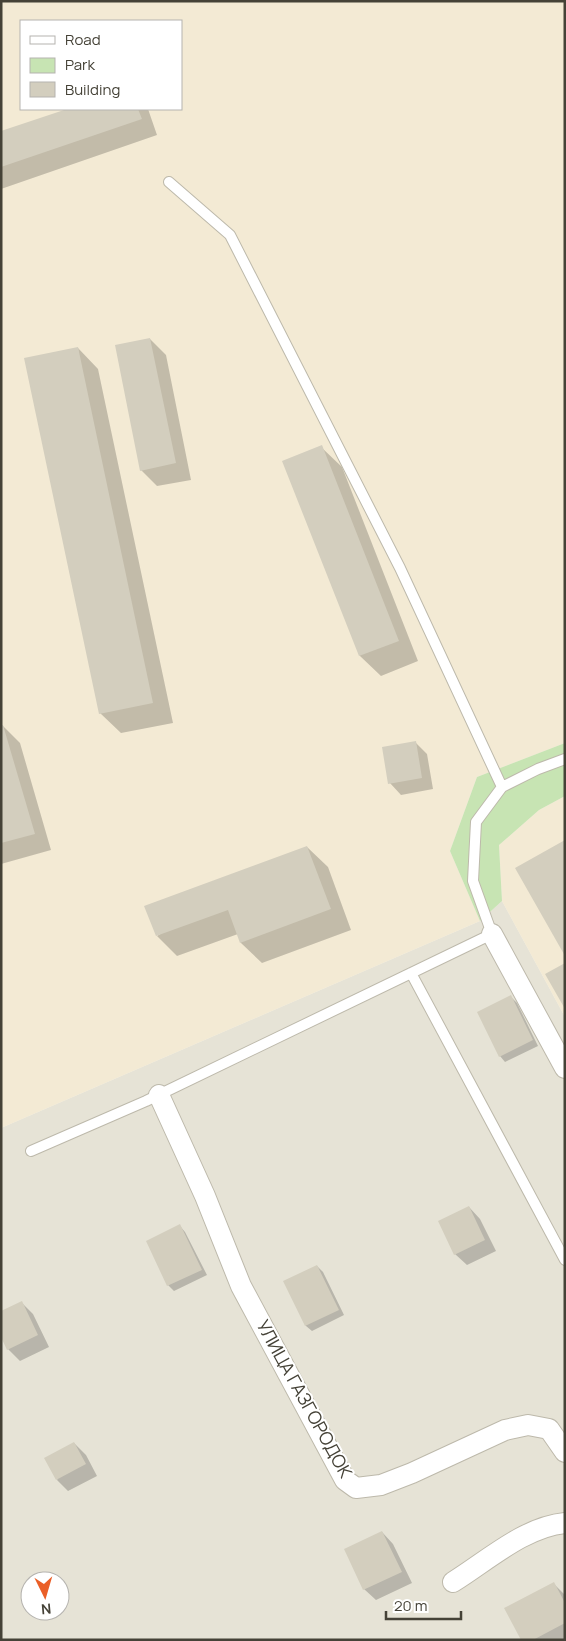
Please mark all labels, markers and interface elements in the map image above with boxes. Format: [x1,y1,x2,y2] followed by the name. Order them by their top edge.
[20,20,182,110] legend
[65,29,101,50] text: Road
[65,54,95,75] text: Park
[65,79,120,100] text: Building
[252,1315,358,1482] street label: УЛИЦА ГАЗГОРОДОК
[20,1571,70,1621] north arrow
[386,1588,461,1620] scale bar
[394,1595,427,1616] text: 20 m
[40,1600,52,1619] text: N

